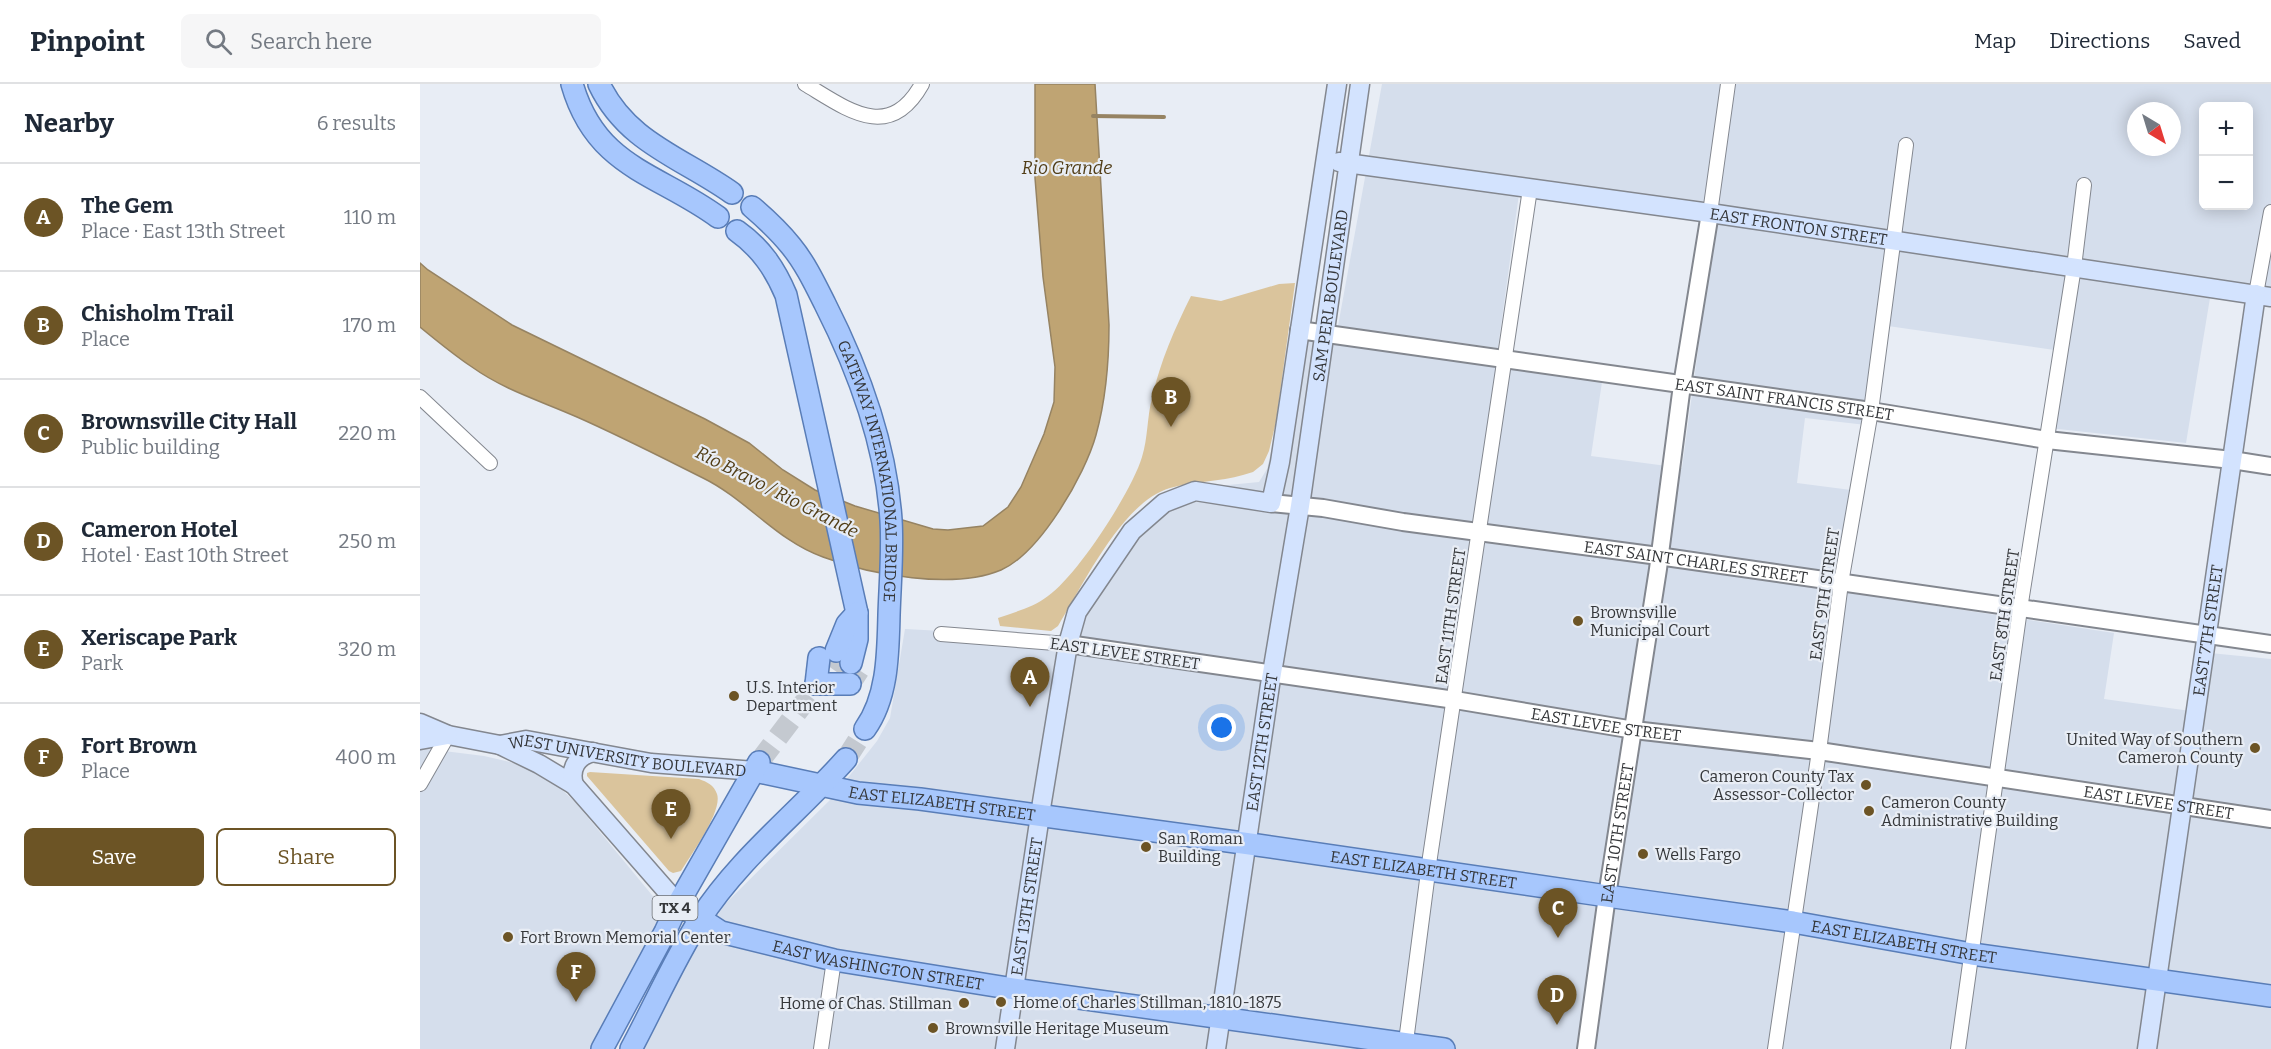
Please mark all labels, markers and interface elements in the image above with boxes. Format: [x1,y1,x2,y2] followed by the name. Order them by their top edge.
[181,14,601,68] search box
[30,25,145,58] text: Pinpoint
[202,25,235,58] icon: search
[250,28,372,55] text: Search here
[1974,28,2016,54] text: Map
[2049,28,2150,54] text: Directions
[2183,28,2241,54] text: Saved
[2127,102,2181,156] north arrow
[2199,102,2253,210] map controls
[2199,102,2253,156] button: +
[24,108,114,139] text: Nearby
[317,111,396,135] text: 6 results
[2199,156,2253,210] button: −
[1022,157,1112,179] water label: Rio Grande
[81,192,173,219] text: The Gem
[1708,204,1889,249] street label: EAST FRONTON STREET
[36,205,51,229] text: A
[344,205,396,229] text: 110 m
[1309,208,1352,383] street label: SAM PERL BOULEVARD
[81,219,285,243] text: Place · East 13th Street
[81,300,234,327] text: Chisholm Trail
[37,313,50,337] text: B
[343,313,396,337] text: 170 m
[81,327,130,351] text: Place
[833,337,901,603] street label: GATEWAY INTERNATIONAL BRIDGE
[1673,374,1895,425] street label: EAST SAINT FRANCIS STREET
[1152,378,1191,427] pin: B
[81,408,297,435] text: Brownsville City Hall
[37,421,50,445] text: C
[338,421,396,445] text: 220 m
[81,435,220,459] text: Public building
[692,441,862,543] water label: Río Bravo / Rio Grande
[81,516,238,543] text: Cameron Hotel
[1806,527,1843,662] street label: EAST 9TH STREET
[36,529,51,553] text: D
[339,529,396,553] text: 250 m
[1583,537,1809,587] street label: EAST SAINT CHARLES STREET
[81,543,289,567] text: Hotel · East 10th Street
[1432,547,1469,685] street label: EAST 11TH STREET
[1986,548,2023,682] street label: EAST 8TH STREET
[2189,563,2227,697] street label: EAST 7TH STREET
[1590,603,1710,640] place label: Brownsville Municipal Court
[1571,614,1585,628] marker: Brownsville Municipal Court
[81,624,237,651] text: Xeriscape Park
[1049,634,1201,673] street label: EAST LEVEE STREET
[37,637,50,661] text: E
[338,637,396,661] text: 320 m
[81,651,123,675] text: Park
[1010,658,1050,707] pin: A
[1242,672,1282,813] street label: EAST 12TH STREET
[746,678,837,715] place label: U.S. Interior Department
[727,689,741,703] marker: U.S. Interior Department
[1529,704,1682,745] street label: EAST LEVEE STREET
[1207,713,1236,742] your location
[2066,730,2244,767] place label: United Way of Southern Cameron County
[507,731,747,780] street label: WEST UNIVERSITY BOULEVARD
[81,732,197,759] text: Fort Brown
[2248,741,2262,755] marker: United Way of Southern Cameron County
[38,745,49,769] text: F
[336,745,396,769] text: 400 m
[81,759,130,783] text: Place
[1597,762,1638,904] street label: EAST 10TH STREET
[1700,767,1854,804] place label: Cameron County Tax Assessor-Collector
[1859,778,1873,792] marker: Cameron County Tax Assessor-Collector
[847,782,1037,825] street label: EAST ELIZABETH STREET
[2082,782,2235,823] street label: EAST LEVEE STREET
[652,790,690,839] pin: E
[1881,793,2058,830] place label: Cameron County Administrative Building
[1862,804,1876,818] marker: Cameron County Administrative Building
[24,828,204,886] button: Save
[216,828,396,886] button: Share
[1158,829,1243,866] place label: San Roman Building
[1007,836,1047,977] street label: EAST 13TH STREET
[1139,840,1153,854] marker: San Roman Building
[1655,845,1741,864] place label: Wells Fargo
[1329,847,1518,893] street label: EAST ELIZABETH STREET
[1636,847,1650,861] marker: Wells Fargo
[1538,888,1578,938] pin: C
[652,896,698,920] road number: TX 4
[1810,916,1998,967] street label: EAST ELIZABETH STREET
[520,928,730,947] place label: Fort Brown Memorial Center
[501,930,515,944] marker: Fort Brown Memorial Center
[771,936,985,994] street label: EAST WASHINGTON STREET
[556,952,596,1002] pin: F
[1538,976,1576,1025] pin: D
[1013,993,1282,1012] place label: Home of Charles Stillman, 1810-1875
[779,994,952,1013] place label: Home of Chas. Stillman
[994,995,1008,1009] marker: Home of Charles Stillman, 1810-1875
[957,996,971,1010] marker: Home of Chas. Stillman
[945,1019,1169,1038] place label: Brownsville Heritage Museum
[926,1021,940,1035] marker: Brownsville Heritage Museum

